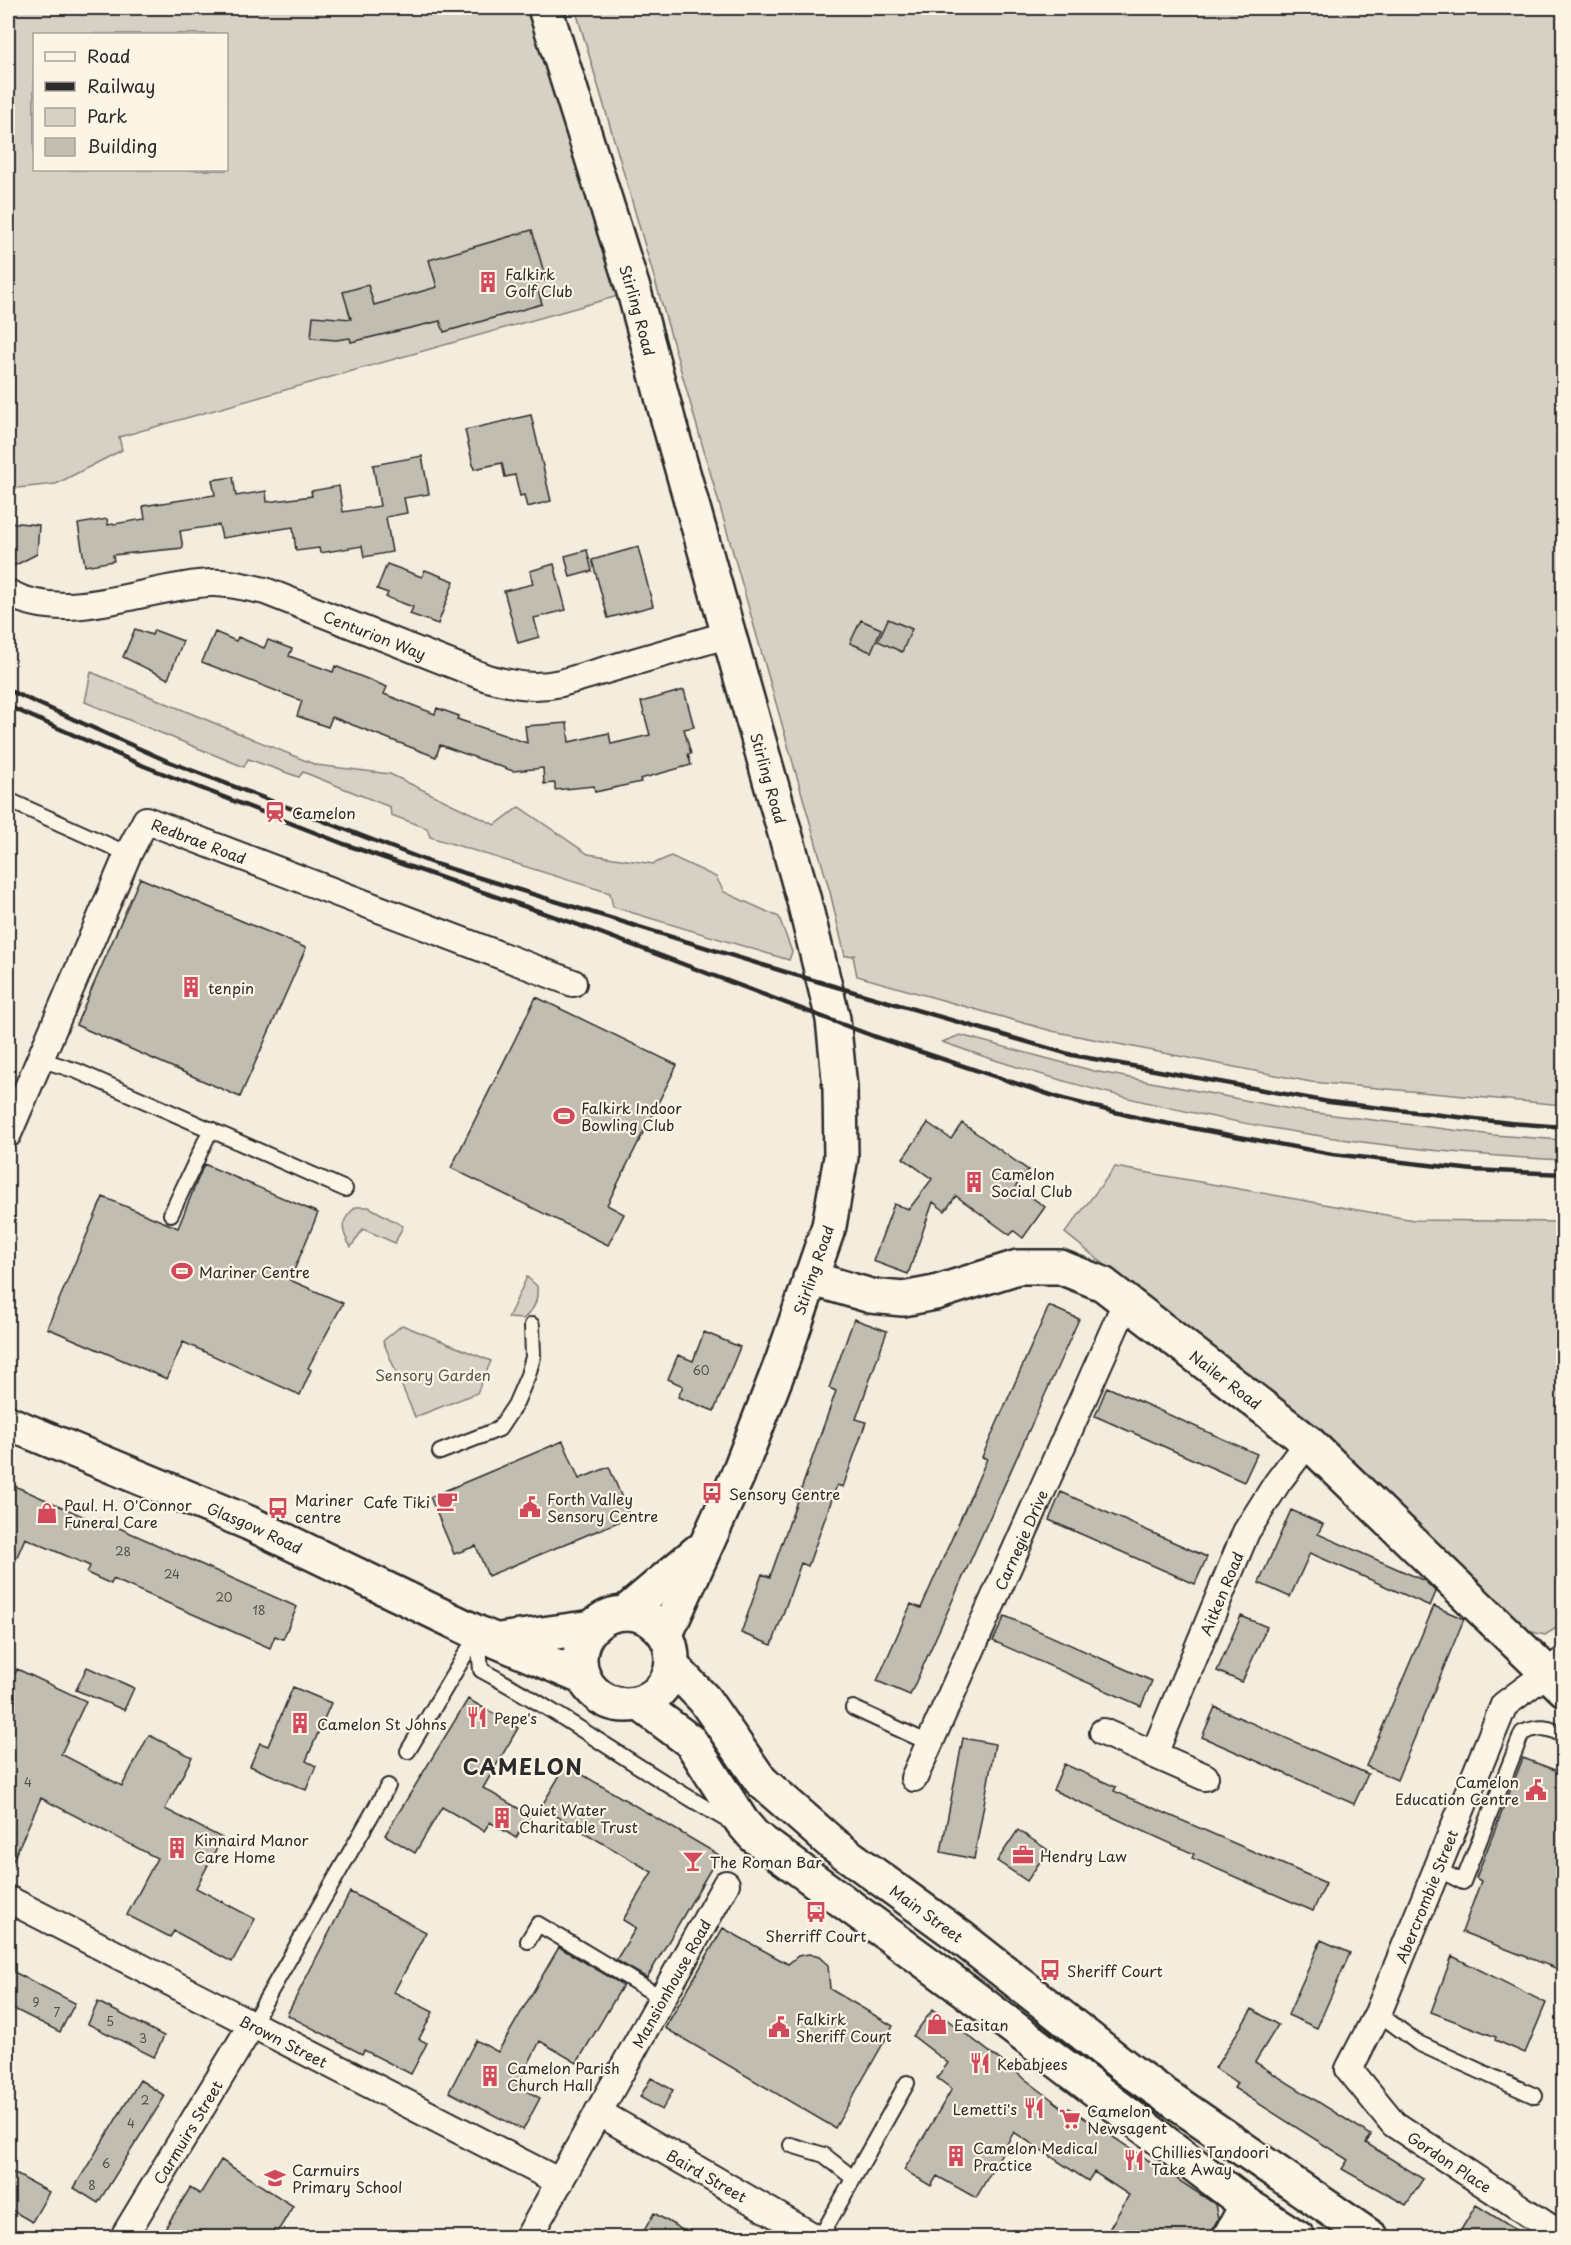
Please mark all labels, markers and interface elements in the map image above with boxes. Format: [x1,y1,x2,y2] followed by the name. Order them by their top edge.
[33,33,228,171] legend
[87,42,131,69] text: Road
[87,72,155,99] text: Railway
[87,102,127,129] text: Park
[87,132,157,159] text: Building
[615,261,662,358] street label: Stirling Road
[505,262,573,302] place label: Falkirk Golf Club
[476,270,500,294] building icon: Falkirk Golf Club
[320,604,430,665] street label: Centurion Way
[746,730,793,826] street label: Stirling Road
[263,800,287,824] station icon: Camelon
[292,801,356,824] place label: Camelon
[148,812,250,869] street label: Redbrae Road
[179,975,203,999] building icon: tenpin
[208,976,254,999] place label: tenpin
[581,1096,682,1136] place label: Falkirk Indoor Bowling Club
[552,1104,576,1128] sports icon: Falkirk Indoor Bowling Club
[991,1162,1072,1202] place label: Camelon Social Club
[962,1170,986,1194] building icon: Camelon Social Club
[787,1222,839,1318] street label: Stirling Road
[170,1259,194,1283] sports icon: Mariner Centre
[199,1260,310,1283] place label: Mariner Centre
[1185,1344,1267,1414] street label: Nailer Road
[692,1361,710,1379] house number: 60
[375,1363,491,1386] park label: Sensory Garden
[700,1481,724,1505] bus stop icon: Sensory Centre
[729,1482,840,1505] place label: Sensory Centre
[988,1486,1053,1594] street label: Carnegie Drive
[547,1487,658,1527] place label: Forth Valley Sensory Centre
[295,1488,353,1528] place label: Mariner centre
[435,1489,459,1513] cafe icon: Cafe Tiki
[363,1490,430,1513] place label: Cafe Tiki
[64,1493,192,1533] place label: Paul. H. O'Connor Funeral Care
[204,1495,306,1559] street label: Glasgow Road
[518,1495,542,1519] public building icon: Forth Valley Sensory Centre
[266,1496,290,1520] bus stop icon: Mariner centre
[35,1501,59,1525] shop icon: Paul. H. O'Connor Funeral Care
[115,1542,131,1560] house number: 28
[1193,1548,1248,1639] street label: Aitken Road
[164,1565,180,1583] house number: 24
[215,1588,233,1606] house number: 20
[253,1601,265,1619] house number: 18
[465,1705,489,1729] restaurant icon: Pepe's
[494,1706,537,1729] place label: Pepe's
[288,1711,312,1735] building icon: Camelon St Johns
[317,1712,447,1735] place label: Camelon St Johns
[463,1750,583,1782] district label: CAMELON
[1395,1770,1519,1810] place label: Camelon Education Centre
[24,1773,32,1791] house number: 4
[1524,1778,1548,1802] public building icon: Camelon Education Centre
[519,1798,638,1838] place label: Quiet Water Charitable Trust
[490,1806,514,1830] building icon: Quiet Water Charitable Trust
[1389,1826,1463,1966] street label: Abercrombie Street
[194,1828,309,1868] place label: Kinnaird Manor Care Home
[165,1836,189,1860] building icon: Kinnaird Manor Care Home
[1011,1843,1035,1867] office icon: Hendry Law
[1040,1844,1127,1867] place label: Hendry Law
[681,1849,705,1873] bar icon: The Roman Bar
[710,1850,822,1873] place label: The Roman Bar
[886,1878,969,1947] street label: Main Street
[804,1900,828,1924] bus stop icon: Sherriff Court
[625,1915,716,2052] street label: Mansionhouse Road
[766,1924,866,1947] place label: Sherriff Court
[1038,1958,1062,1982] bus stop icon: Sheriff Court
[1067,1959,1163,1982] place label: Sheriff Court
[32,1993,40,2011] house number: 9
[54,2003,61,2021] house number: 7
[796,2007,892,2047] place label: Falkirk Sheriff Court
[236,2008,332,2073] street label: Brown Street
[106,2012,114,2030] house number: 5
[925,2012,949,2036] shop icon: Easitan
[954,2013,1008,2036] place label: Easitan
[767,2015,791,2039] public building icon: Falkirk Sheriff Court
[139,2029,147,2047] house number: 3
[968,2051,992,2075] restaurant icon: Kebabjees
[997,2052,1068,2075] place label: Kebabjees
[507,2056,620,2096] place label: Camelon Parish Church Hall
[478,2064,502,2088] building icon: Camelon Parish Church Hall
[147,2075,227,2188] street label: Carmuirs Street
[141,2091,149,2109] house number: 2
[1022,2096,1046,2120] restaurant icon: Lemetti's
[953,2097,1017,2120] place label: Lemetti's
[1087,2099,1167,2139] place label: Camelon Newsagent
[1058,2107,1082,2131] supermarket icon: Camelon Newsagent
[127,2114,135,2132] house number: 4
[1403,2125,1497,2198] street label: Gordon Place
[973,2136,1098,2176] place label: Camelon Medical Practice
[1151,2140,1269,2180] place label: Chillies Tandoori Take Away
[663,2143,751,2207] street label: Baird Street
[944,2144,968,2168] building icon: Camelon Medical Practice
[1122,2148,1146,2172] restaurant icon: Chillies Tandoori Take Away
[102,2154,110,2172] house number: 6
[292,2158,402,2198] place label: Carmuirs Primary School
[263,2166,287,2190] school or university icon: Carmuirs Primary School
[88,2176,96,2194] house number: 8

